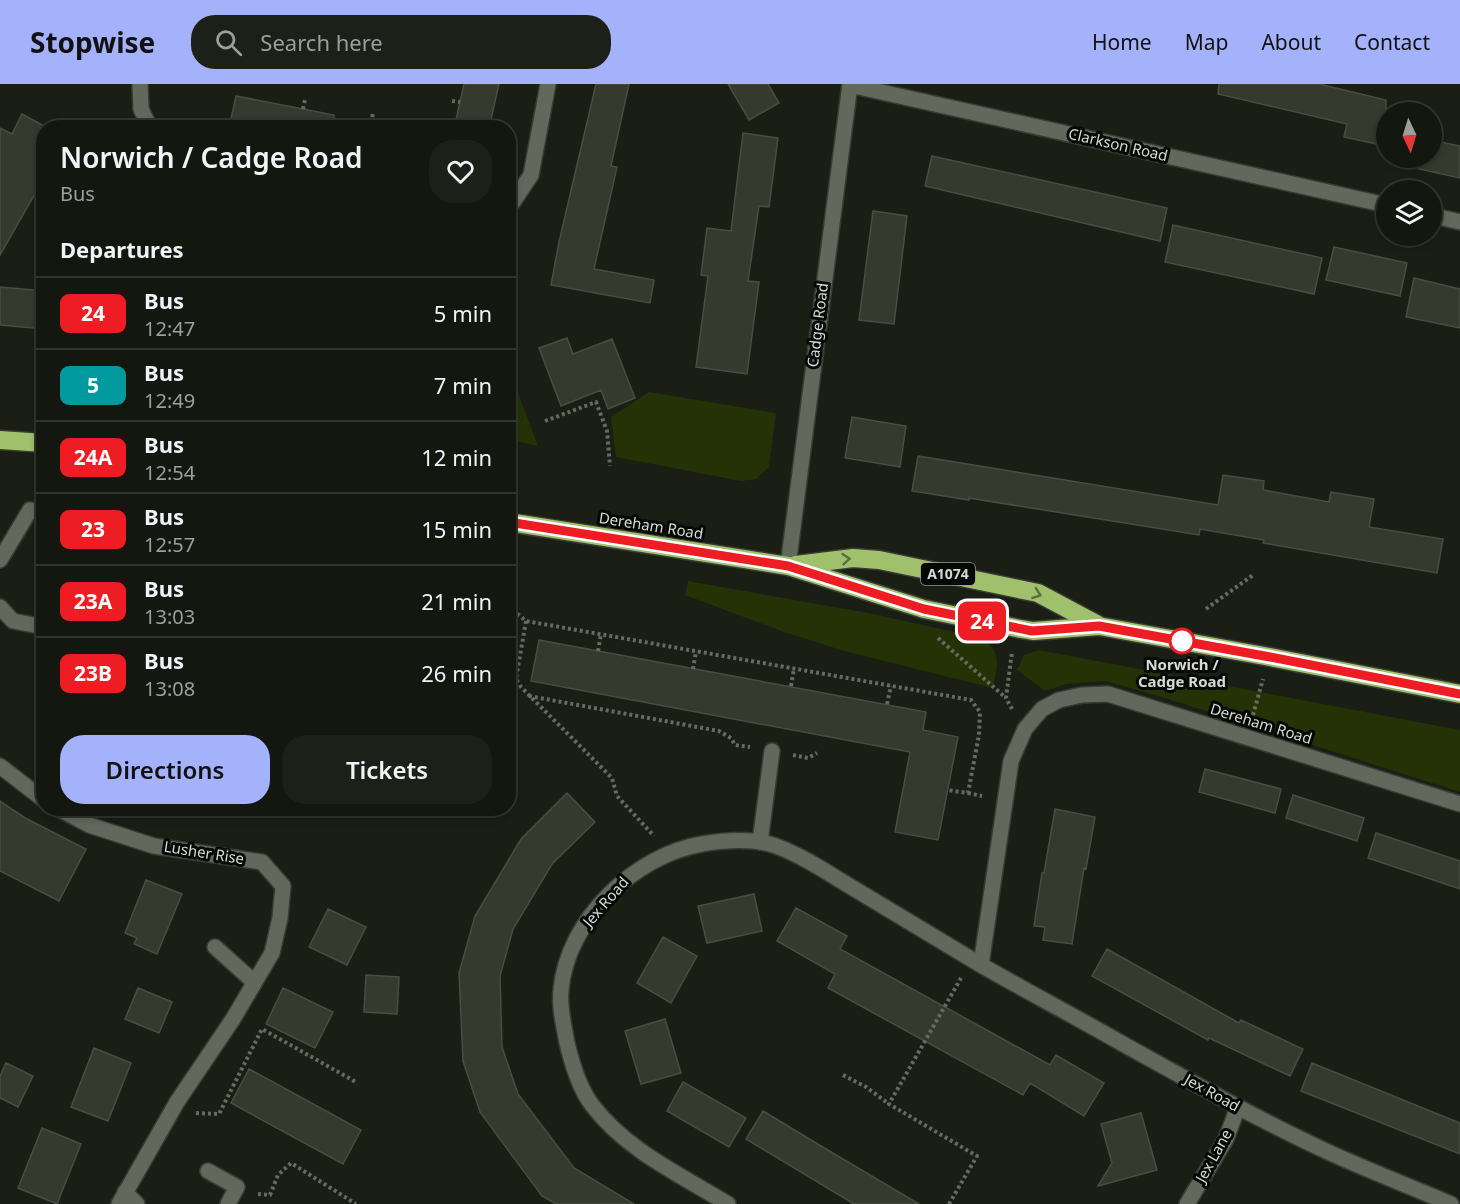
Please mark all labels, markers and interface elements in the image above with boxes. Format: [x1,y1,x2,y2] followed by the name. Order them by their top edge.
[191,15,611,69] search box
[30,23,155,61] text: Stopwise
[212,26,245,59] icon: search
[260,27,383,57] text: Search here
[1092,28,1152,56] text: Home
[1185,28,1228,56] text: Map
[1261,28,1321,56] text: About
[1354,28,1430,56] text: Contact
[1376,102,1442,168] north arrow
[1376,102,1442,246] map controls
[1067,123,1170,165] street label: Clarkson Road
[60,138,363,176] text: Norwich / Cadge Road
[429,140,492,203] button: heart
[60,180,95,207] text: Bus
[1376,180,1442,246] button: layers
[60,234,184,264] text: Departures
[802,282,832,368] street label: Cadge Road
[144,285,184,315] text: Bus
[434,298,492,328] text: 5 min
[81,299,105,327] text: 24
[144,315,195,342] text: 12:47
[144,357,184,387] text: Bus
[434,370,492,400] text: 7 min
[87,371,99,399] text: 5
[144,387,195,414] text: 12:49
[144,429,184,459] text: Bus
[421,442,492,472] text: 12 min
[74,443,112,471] text: 24A
[144,459,195,486] text: 12:54
[144,501,184,531] text: Bus
[598,507,705,543] street label: Dereham Road
[421,514,492,544] text: 15 min
[81,515,105,543] text: 23
[144,531,195,558] text: 12:57
[842,553,851,566] one-way arrow
[921,563,975,585] road number: A1074
[144,573,184,603] text: Bus
[421,586,492,616] text: 21 min
[74,587,112,615] text: 23A
[1032,587,1042,600] one-way arrow
[955,602,1009,640] line badge: 24
[144,603,195,630] text: 13:03
[970,607,994,635] text: 24
[1169,628,1195,654] marker: Norwich / Cadge Road
[144,645,184,675] text: Bus
[1138,654,1226,691] place label: Norwich / Cadge Road
[421,658,492,688] text: 26 min
[74,659,112,687] text: 23B
[144,675,195,702] text: 13:08
[1208,698,1315,748] street label: Dereham Road
[60,735,270,804] button: Directions
[282,735,492,804] button: Tickets
[163,836,246,868] street label: Lusher Rise
[577,872,633,932] street label: Jex Road
[1180,1068,1244,1115] street label: Jex Road
[1189,1125,1236,1188] street label: Jex Lane

